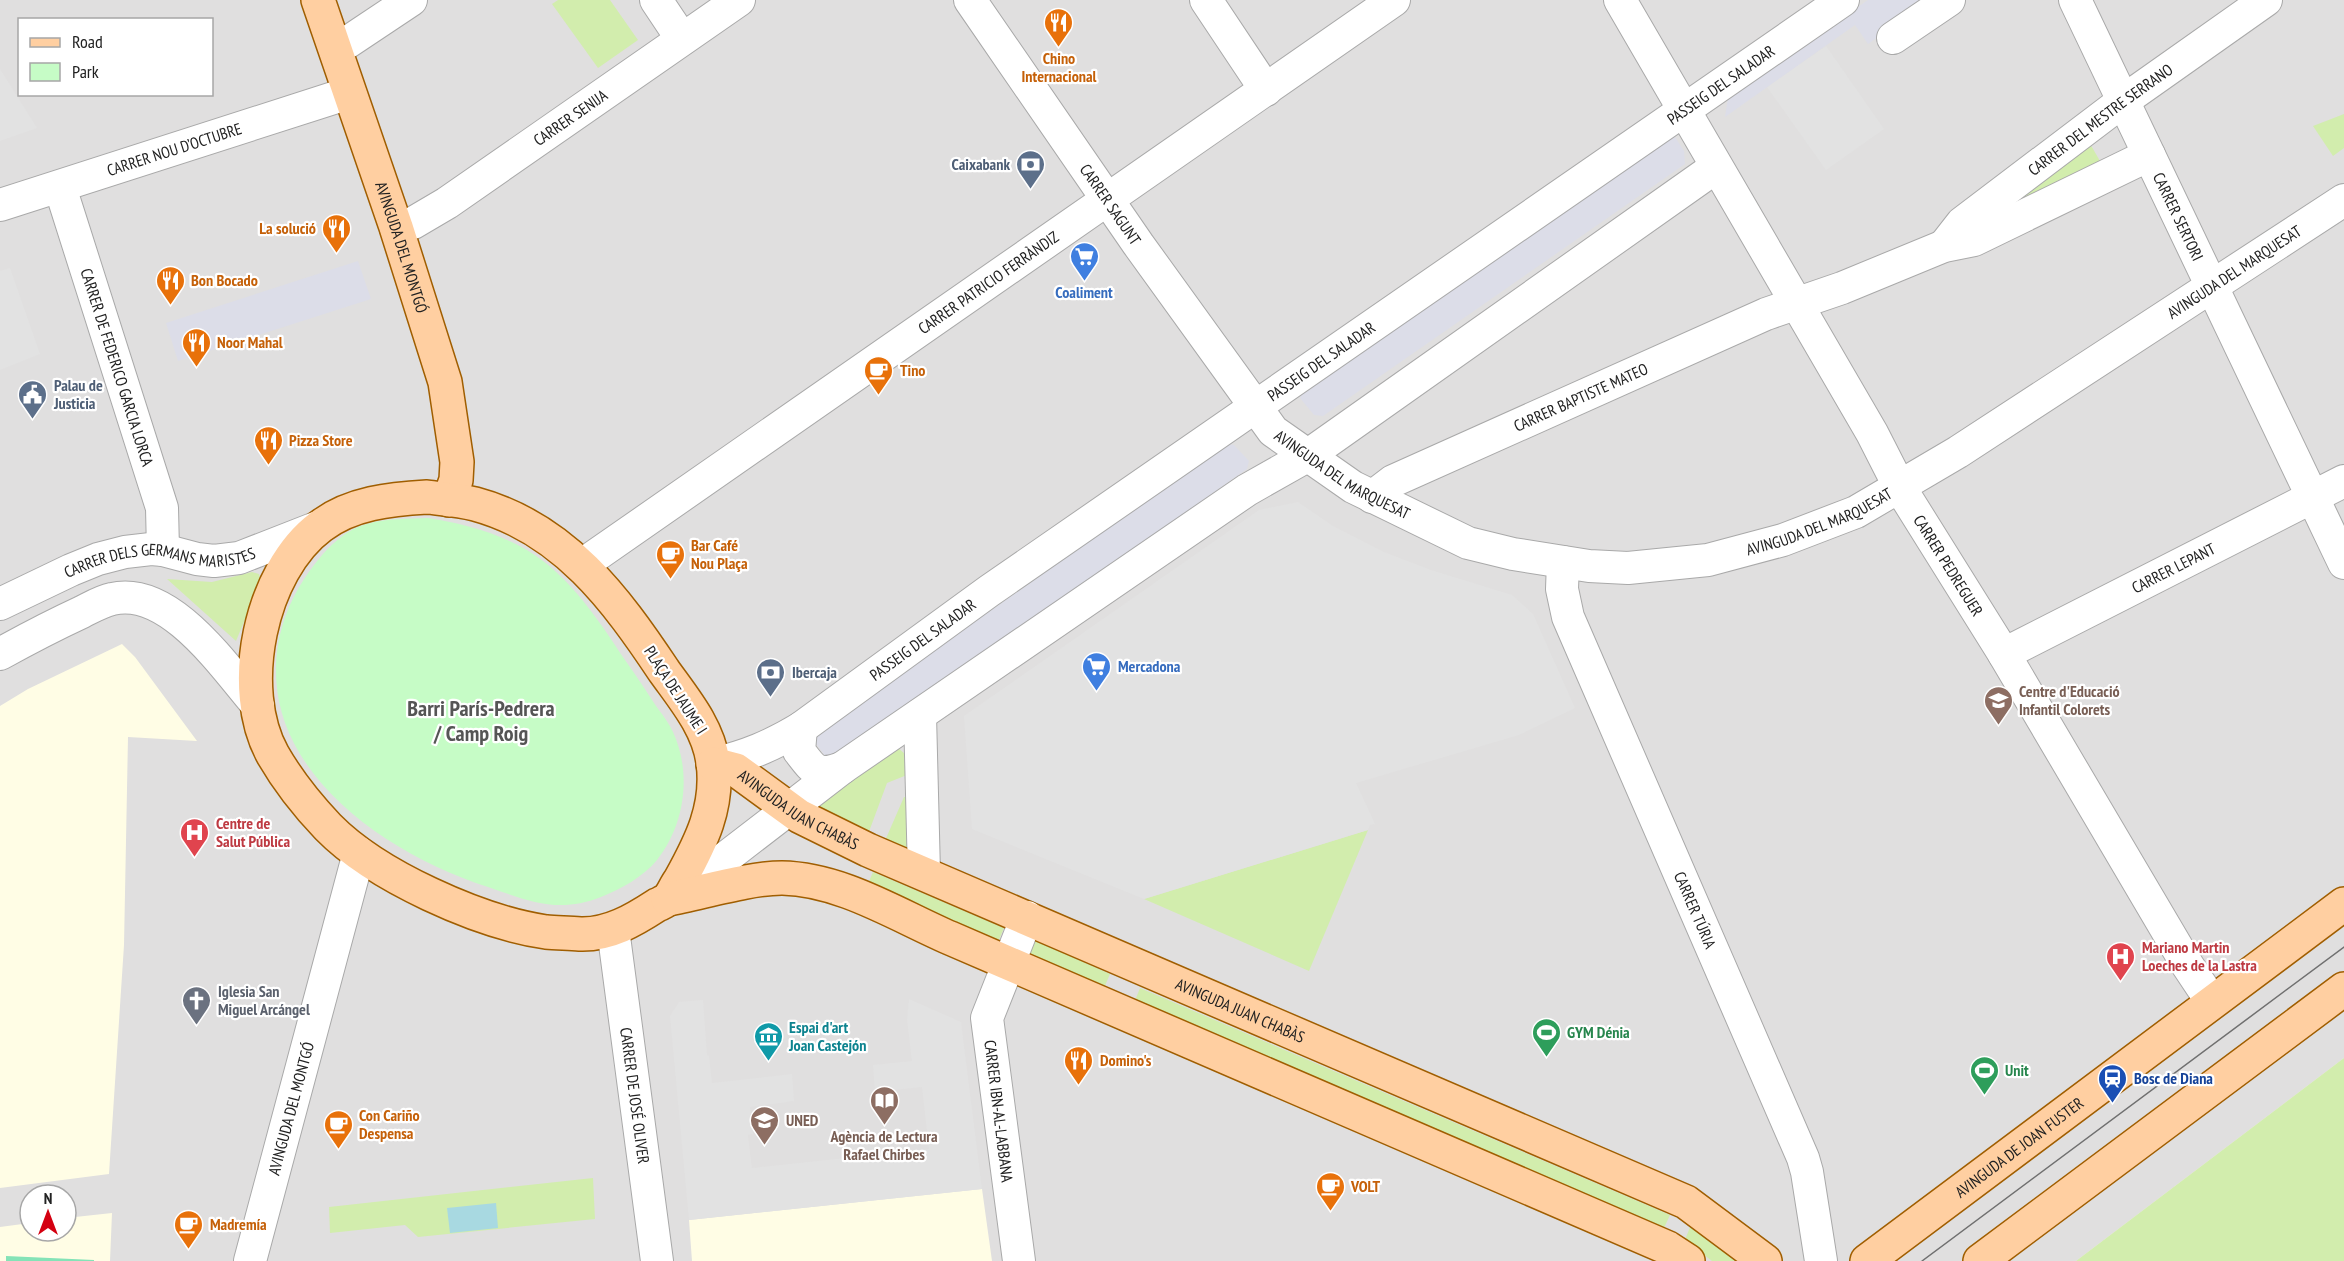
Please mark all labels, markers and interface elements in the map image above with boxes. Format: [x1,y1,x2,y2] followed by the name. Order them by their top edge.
[1043,7,1075,49] restaurant icon: Chino Internacional
[18,18,213,96] legend
[72,30,103,53] text: Road
[1663,40,1779,129] street label: PASSEIG DEL SALADAR
[1022,48,1097,86] place label: Chino Internacional
[2024,59,2177,180] street label: CARRER DEL MESTRE SERRANO
[72,60,99,83] text: Park
[529,85,611,150] street label: CARRER SENIJA
[104,118,244,180] street label: CARRER NOU D’OCTUBRE
[1015,148,1047,190] bank icon: Caixabank
[952,154,1010,174] place label: Caixabank
[1076,160,1146,249] street label: CARRER SAGUNT
[2149,169,2208,264] street label: CARRER SERTORI
[371,179,433,316] street label: AVINGUDA DEL MONTGÓ
[321,212,353,254] restaurant icon: La solució
[259,218,316,238] place label: La solució
[2163,221,2305,323] street label: AVINGUDA DEL MARQUESAT
[914,226,1062,338] street label: CARRER PATRICIO FERRÀNDIZ
[1068,240,1100,282] supermarket icon: Coaliment
[154,264,186,306] restaurant icon: Bon Bocado
[76,266,158,469] street label: CARRER DE FEDERICO GARCIA LORCA
[191,270,258,290] place label: Bon Bocado
[1055,282,1113,302] place label: Coaliment
[1263,317,1379,405] street label: PASSEIG DEL SALADAR
[180,326,212,368] restaurant icon: Noor Mahal
[217,332,283,352] place label: Noor Mahal
[863,354,895,396] cafe icon: Tino
[1510,358,1651,436] street label: CARRER BAPTISTE MATEO
[900,360,926,380] place label: Tino
[53,375,103,413] place label: Palau de Justicia
[17,378,49,420] public building icon: Palau de Justicia
[252,424,284,466] restaurant icon: Pizza Store
[1271,425,1414,523] street label: AVINGUDA DEL MARQUESAT
[289,430,353,450] place label: Pizza Store
[1744,483,1896,559] street label: AVINGUDA DEL MARQUESAT
[1909,511,1988,620] street label: CARRER PEDREGUER
[691,535,748,573] place label: Bar Café Nou Plaça
[654,538,686,580] cafe icon: Bar Café Nou Plaça
[2128,538,2218,597] street label: CARRER LEPANT
[61,539,258,582] street label: CARRER DELS GERMANS MARISTES
[866,594,980,685] street label: PASSEIG DEL SALADAR
[640,642,712,738] street label: PLAÇA DE JAUME I
[1081,650,1113,692] supermarket icon: Mercadona
[755,656,787,698] bank icon: Ibercaja
[1118,656,1181,676] place label: Mercadona
[792,662,837,682] place label: Ibercaja
[2019,681,2120,719] place label: Centre d'Educació Infantil Colorets
[1982,684,2014,726] school or university icon: Centre d'Educació Infantil Colorets
[407,694,555,747] district label: Barri París-Pedrera / Camp Roig
[734,765,862,854] street label: AVINGUDA JUAN CHABÀS
[216,813,290,851] place label: Centre de Salut Pública
[179,816,211,858] hospital icon: Centre de Salut Pública
[1670,868,1721,952] street label: CARRER TÚRIA
[2142,937,2257,975] place label: Mariano Martin Loeches de la Lastra
[2105,940,2137,982] hospital icon: Mariano Martin Loeches de la Lastra
[1173,974,1308,1047] street label: AVINGUDA JUAN CHABÀS
[218,981,310,1019] place label: Iglesia San Miguel Arcángel
[181,984,213,1026] church icon: Iglesia San Miguel Arcángel
[1530,1016,1562,1058] sports icon: GYM Dénia
[788,1017,866,1055] place label: Espai d'art Joan Castejón
[752,1020,784,1062] museum icon: Espai d'art Joan Castejón
[1567,1022,1630,1042] place label: GYM Dénia
[616,1026,654,1165] street label: CARRER DE JOSÉ OLIVER
[263,1039,318,1177] street label: AVINGUDA DEL MONTGÓ
[980,1039,1018,1184] street label: CARRER IBN-AL-LABBANA
[1063,1044,1095,1086] restaurant icon: Domino's
[1100,1050,1152,1070] place label: Domino's
[1968,1054,2000,1096] sports icon: Unit
[2005,1060,2029,1080] place label: Unit
[2097,1062,2129,1104] station icon: Bosc de Diana
[2134,1068,2213,1088] place label: Bosc de Diana
[868,1084,900,1126] library icon: Agència de Lectura Rafael Chirbes
[1951,1092,2088,1202] street label: AVINGUDA DE JOAN FUSTER
[749,1104,781,1146] school or university icon: UNED
[359,1105,420,1143] place label: Con Cariño Despensa
[322,1108,354,1150] cafe icon: Con Cariño Despensa
[786,1110,819,1130] place label: UNED
[829,1126,938,1164] place label: Agència de Lectura Rafael Chirbes
[1314,1170,1346,1212] cafe icon: VOLT
[1350,1176,1381,1196] place label: VOLT
[18,1183,78,1243] north arrow
[44,1188,52,1208] text: N
[173,1208,205,1250] cafe icon: Madremía
[210,1214,267,1234] place label: Madremía

